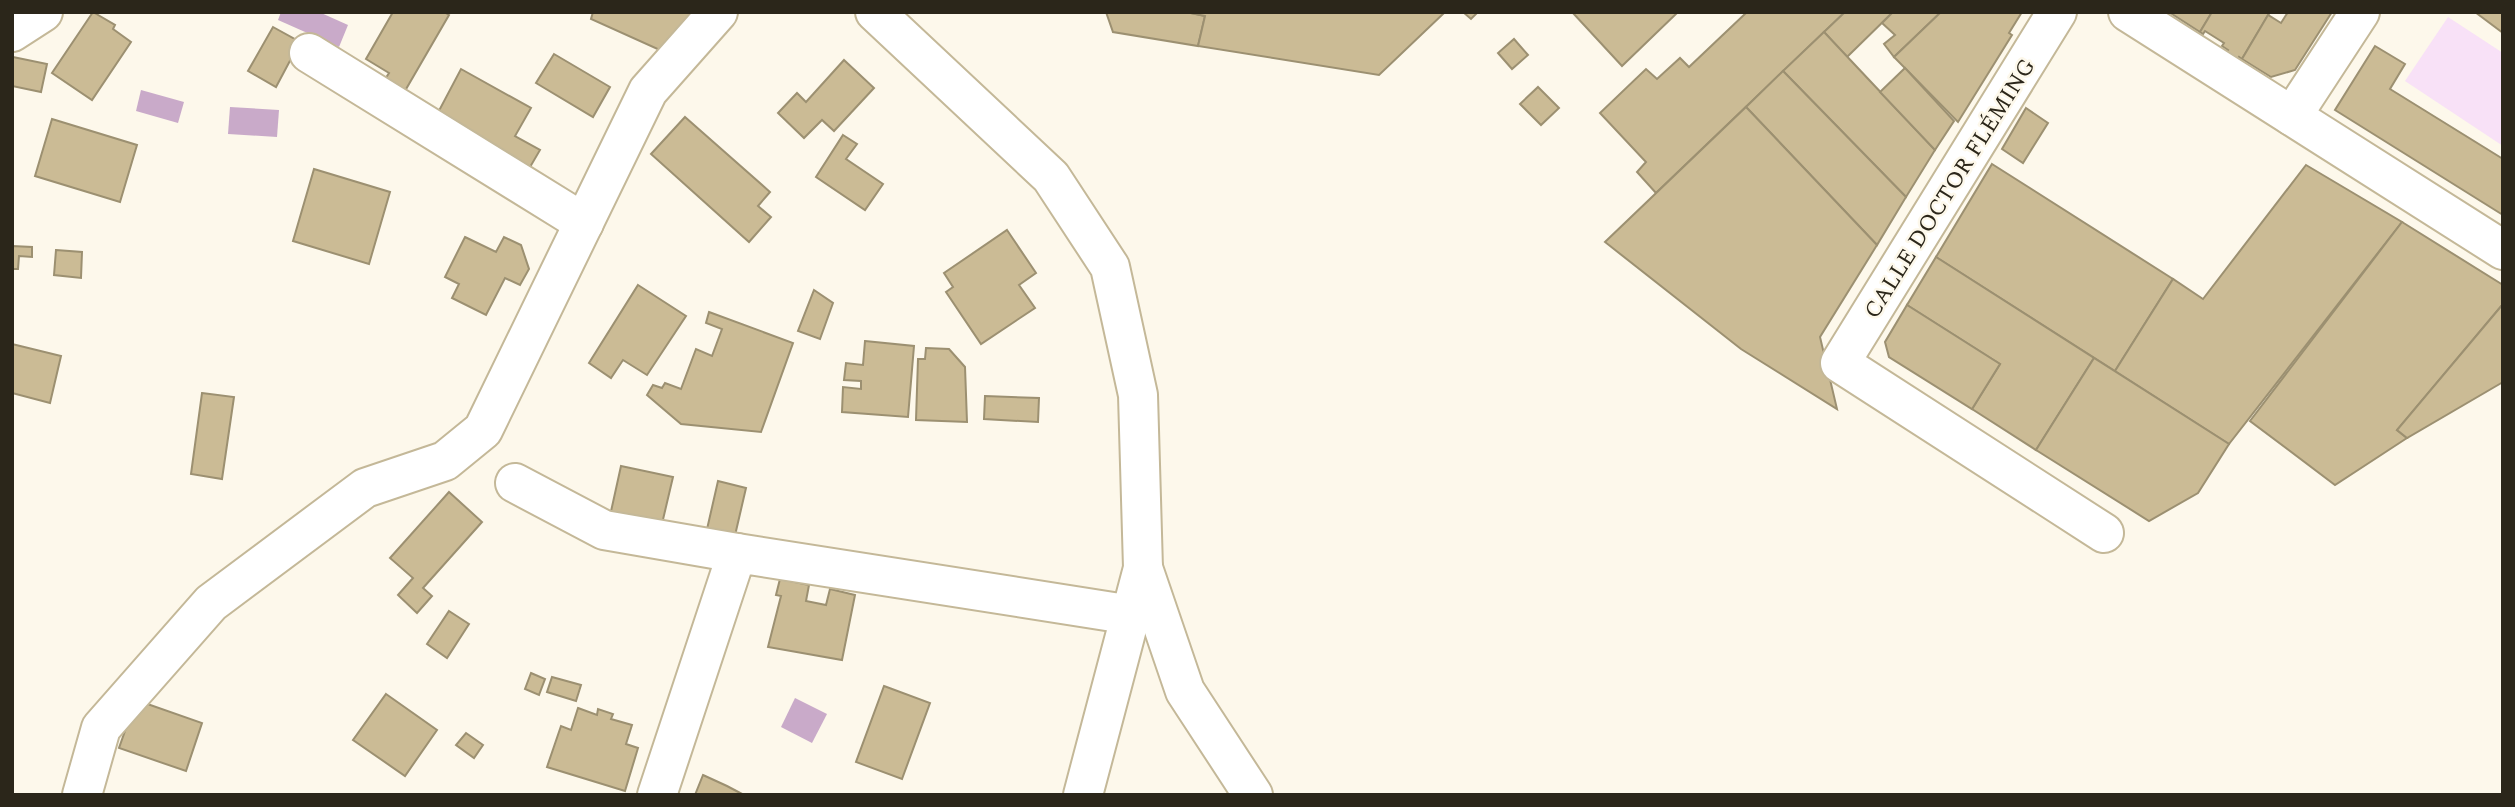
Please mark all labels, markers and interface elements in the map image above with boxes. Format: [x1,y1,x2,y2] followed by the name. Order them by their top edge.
[1856,52,2045,326] street label: CALLE DOCTOR FLÉMING

